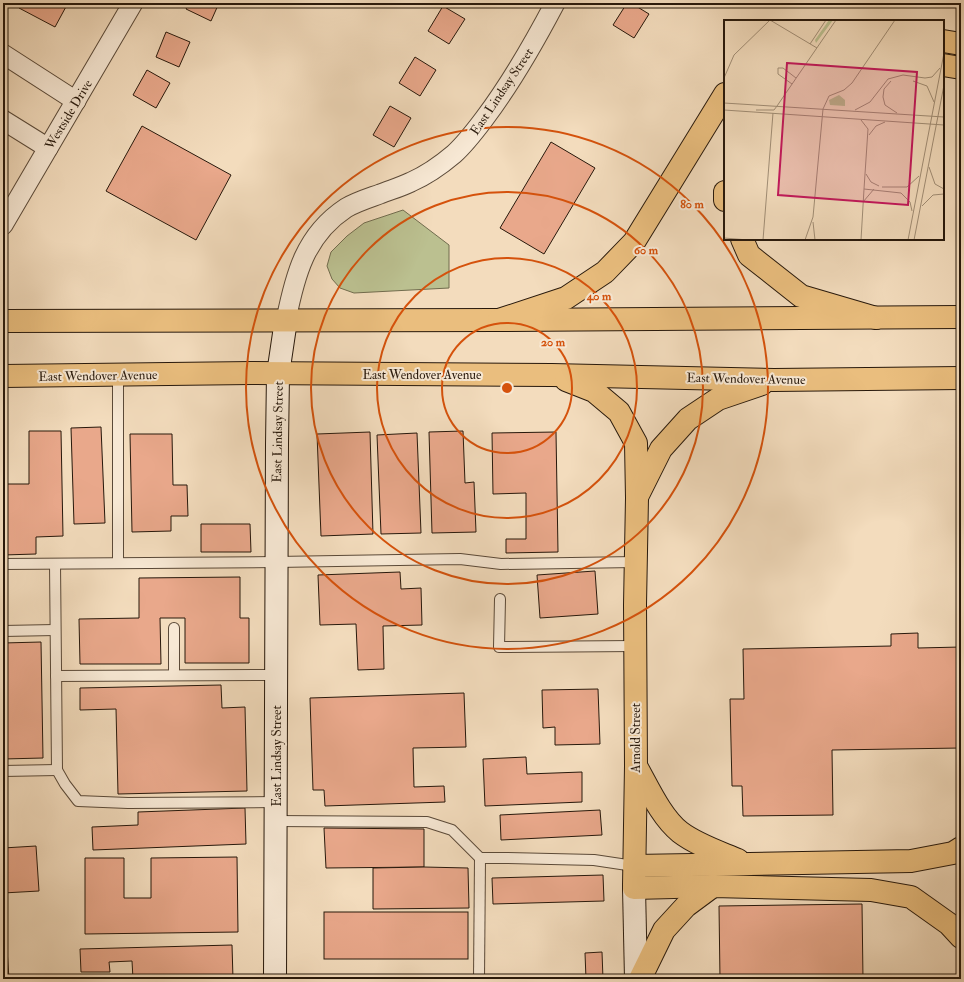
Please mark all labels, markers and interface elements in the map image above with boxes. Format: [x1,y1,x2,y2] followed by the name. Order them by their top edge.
[724,20,944,240] inset map
[467,45,538,139] street label: East Lindsay Street
[41,76,96,153] street label: Westside Drive
[680,197,704,212] text: 80 m
[634,243,659,258] text: 60 m
[586,289,612,304] text: 40 m
[541,335,566,350] text: 20 m
[38,367,158,385] street label: East Wendover Avenue
[363,367,482,383] street label: East Wendover Avenue
[686,370,806,388] street label: East Wendover Avenue
[269,381,288,483] street label: East Lindsay Street
[500,381,514,395] centre of rings
[628,703,644,774] street label: Arnold Street
[269,705,286,807] street label: East Lindsay Street

